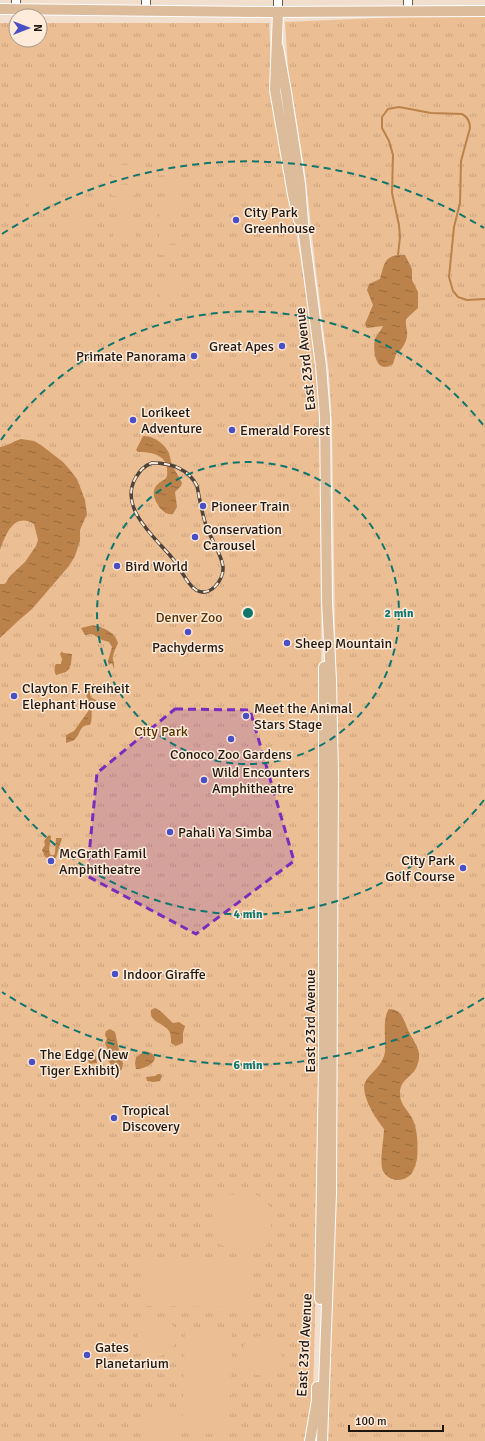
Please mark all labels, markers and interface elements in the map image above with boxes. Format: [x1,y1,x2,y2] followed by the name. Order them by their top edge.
[8,8,48,48] north arrow
[31,24,44,32] text: N
[244,204,315,237] place label: City Park Greenhouse
[231,215,241,225] marker: City Park Greenhouse
[292,307,319,411] street label: East 23rd Avenue
[209,338,274,355] place label: Great Apes
[277,341,287,351] marker: Great Apes
[76,348,186,365] place label: Primate Panorama
[189,351,199,361] marker: Primate Panorama
[141,404,202,437] place label: Lorikeet Adventure
[128,415,138,425] marker: Lorikeet Adventure
[240,422,330,439] place label: Emerald Forest
[227,425,237,435] marker: Emerald Forest
[211,498,290,515] place label: Pioneer Train
[198,501,208,511] marker: Pioneer Train
[203,521,282,554] place label: Conservation Carousel
[190,532,200,542] marker: Conservation Carousel
[125,558,188,575] place label: Bird World
[112,561,122,571] marker: Bird World
[241,606,255,620] centre of rings
[385,606,414,621] text: 2 min
[155,609,223,626] park label: Denver Zoo
[183,627,193,637] marker: Pachyderms
[295,635,392,652] place label: Sheep Mountain
[282,638,292,648] marker: Sheep Mountain
[152,639,224,656] place label: Pachyderms
[22,680,130,713] place label: Clayton F. Freiheit Elephant House
[9,691,19,701] marker: Clayton F. Freiheit Elephant House
[254,700,352,733] place label: Meet the Animal Stars Stage
[241,711,251,721] marker: Meet the Animal Stars Stage
[134,723,188,740] park label: City Park
[226,734,236,744] marker: Conoco Zoo Gardens
[170,746,292,763] place label: Conoco Zoo Gardens
[212,764,310,797] place label: Wild Encounters Amphitheatre
[199,775,209,785] marker: Wild Encounters Amphitheatre
[178,824,272,841] place label: Pahali Ya Simba
[165,827,175,837] marker: Pahali Ya Simba
[59,845,147,878] place label: McGrath Famil Amphitheatre
[385,852,455,885] place label: City Park Golf Course
[46,856,56,866] marker: McGrath Famil Amphitheatre
[458,863,468,873] marker: City Park Golf Course
[234,907,263,922] text: 4 min
[123,966,206,983] place label: Indoor Giraffe
[110,969,120,979] marker: Indoor Giraffe
[302,969,319,1073] street label: East 23rd Avenue
[40,1046,128,1079] place label: The Edge (New Tiger Exhibit)
[27,1057,37,1067] marker: The Edge (New Tiger Exhibit)
[234,1058,263,1073] text: 6 min
[122,1102,180,1135] place label: Tropical Discovery
[109,1113,119,1123] marker: Tropical Discovery
[293,1293,316,1397] street label: East 23rd Avenue
[95,1339,169,1372] place label: Gates Planetarium
[82,1350,92,1360] marker: Gates Planetarium
[349,1407,443,1433] scale bar
[355,1414,387,1429] text: 100 m

